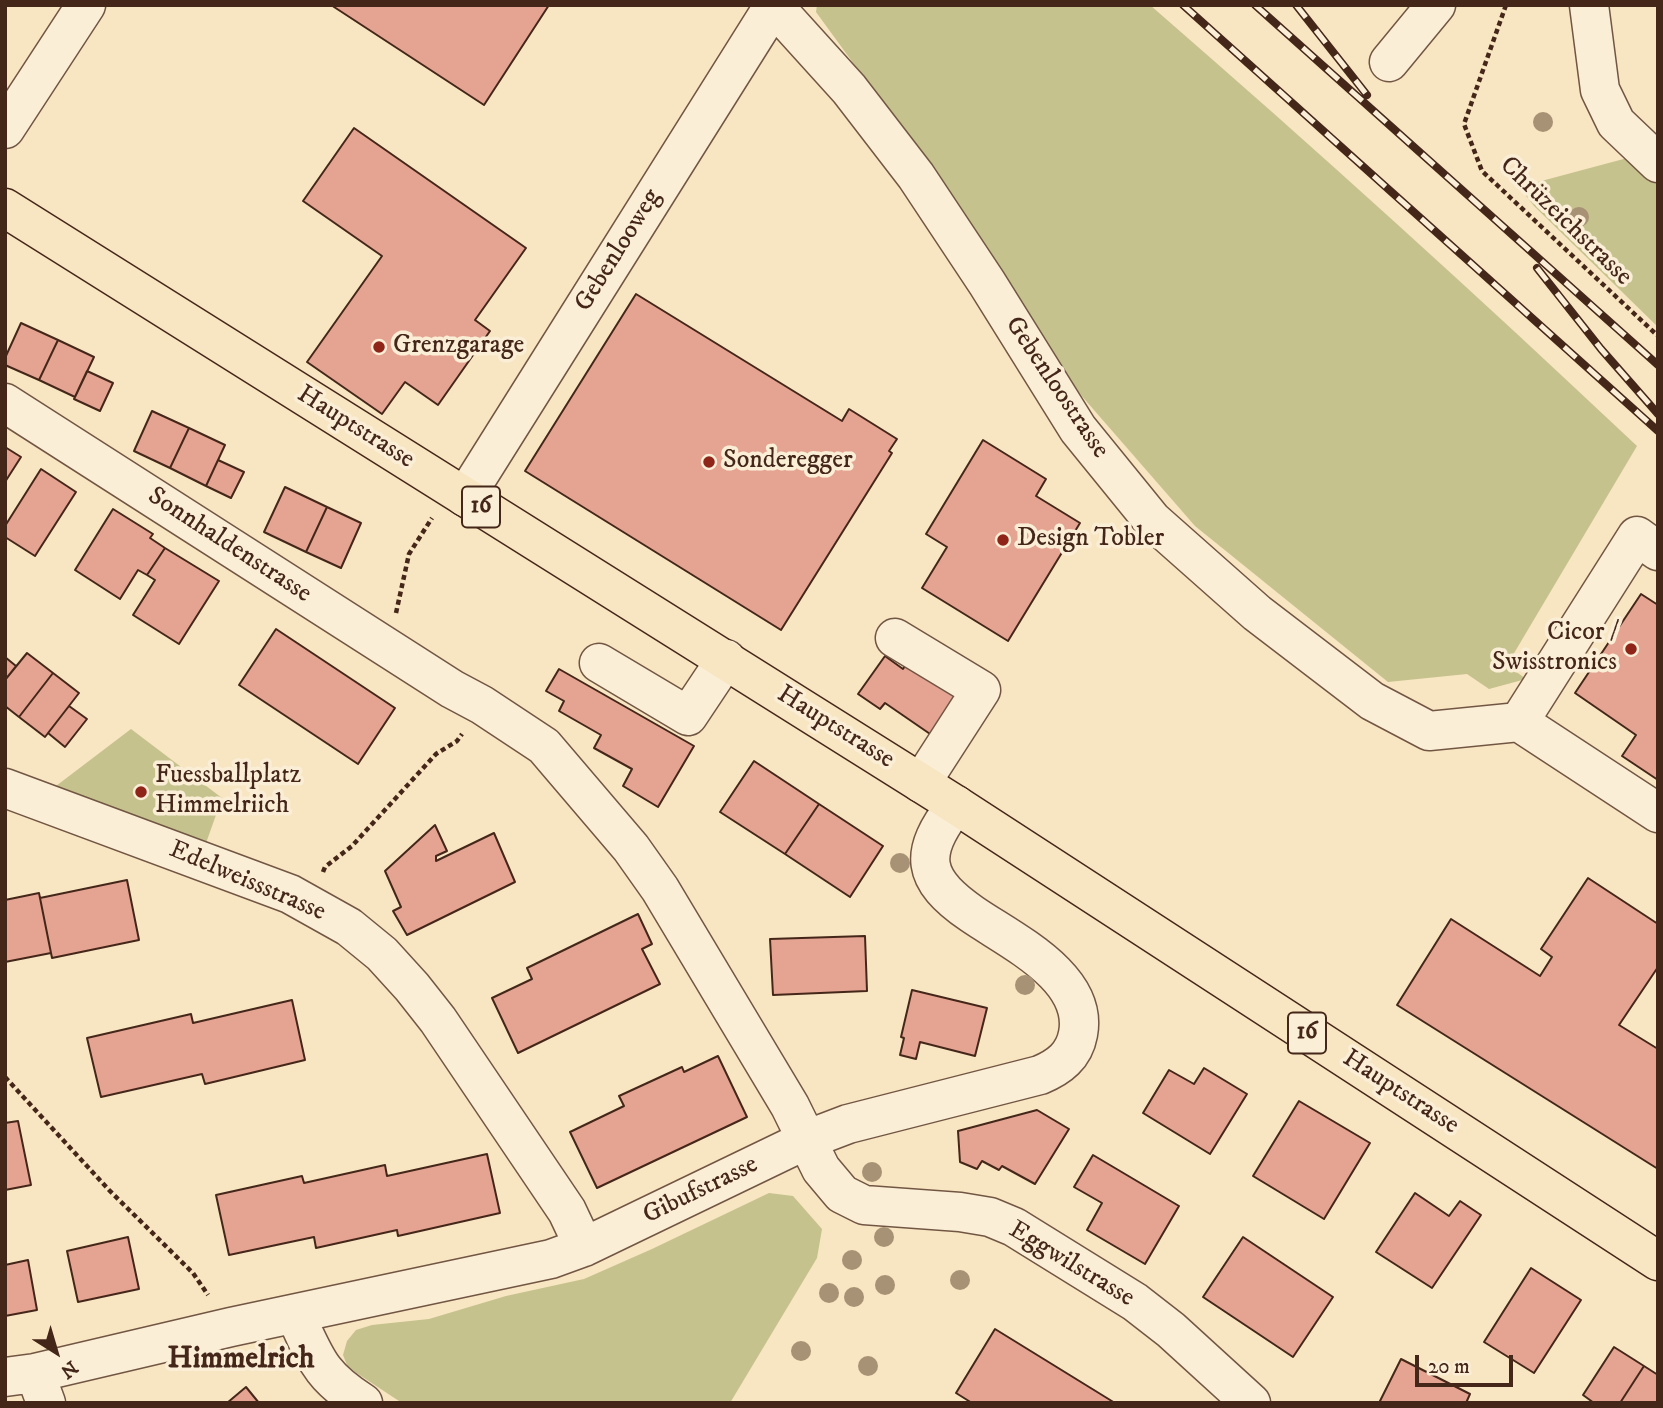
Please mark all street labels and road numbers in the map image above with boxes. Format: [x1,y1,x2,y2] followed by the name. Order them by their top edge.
[1492,151,1638,293] street label: Chrüzeichstrasse
[569,184,669,318] street label: Gebenlooweg
[997,311,1115,465] street label: Gebenloostrasse
[290,380,420,476] street label: Hauptstrasse
[141,481,317,611] street label: Sonnhaldenstrasse
[462,486,500,528] road number: 16
[770,680,900,776] street label: Hauptstrasse
[164,835,330,929] street label: Edelweissstrasse
[1288,1013,1326,1054] road number: 16
[1336,1044,1464,1142] street label: Hauptstrasse
[639,1150,763,1232] street label: Gibufstrasse
[1002,1215,1140,1315] street label: Eggwilstrasse

